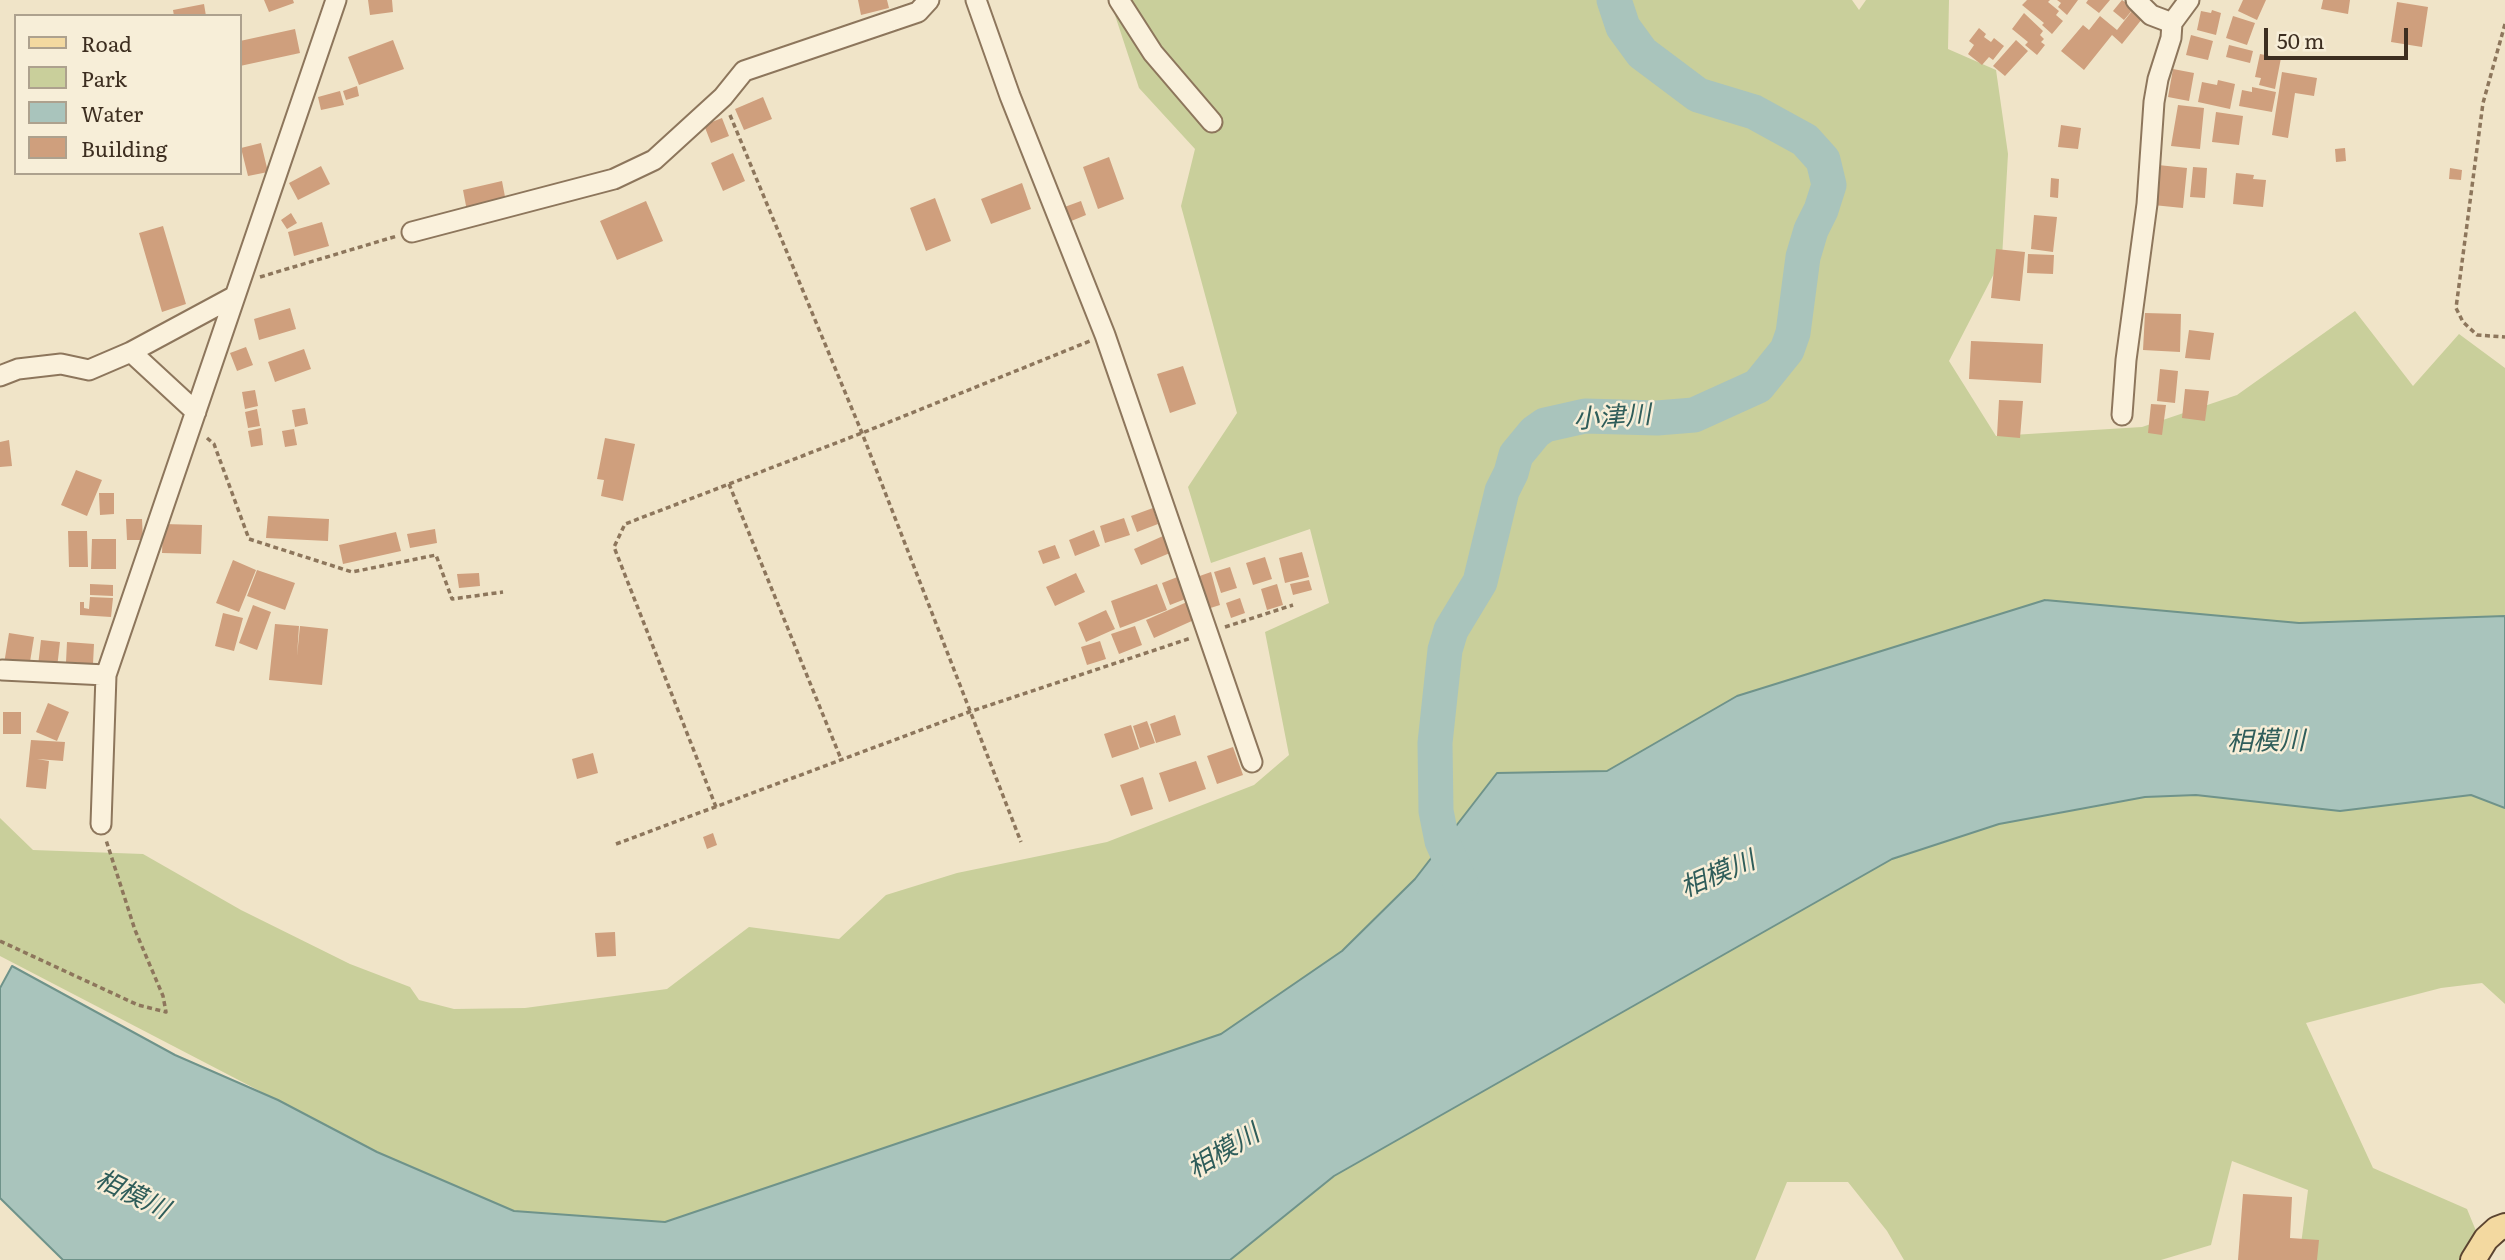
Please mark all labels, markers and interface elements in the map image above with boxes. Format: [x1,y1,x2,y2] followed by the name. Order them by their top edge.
[14,14,242,175] legend
[2267,14,2410,58] scale bar
[2277,24,2324,55] text: 50 m
[81,27,132,58] text: Road
[81,62,127,93] text: Park
[81,97,143,128] text: Water
[81,132,167,163] text: Building
[1572,400,1652,436] water label: 小津川
[2227,726,2305,758] water label: 相模川
[1676,845,1760,905] water label: 相模川
[1183,1119,1265,1185] water label: 相模川
[90,1164,174,1226] water label: 相模川

